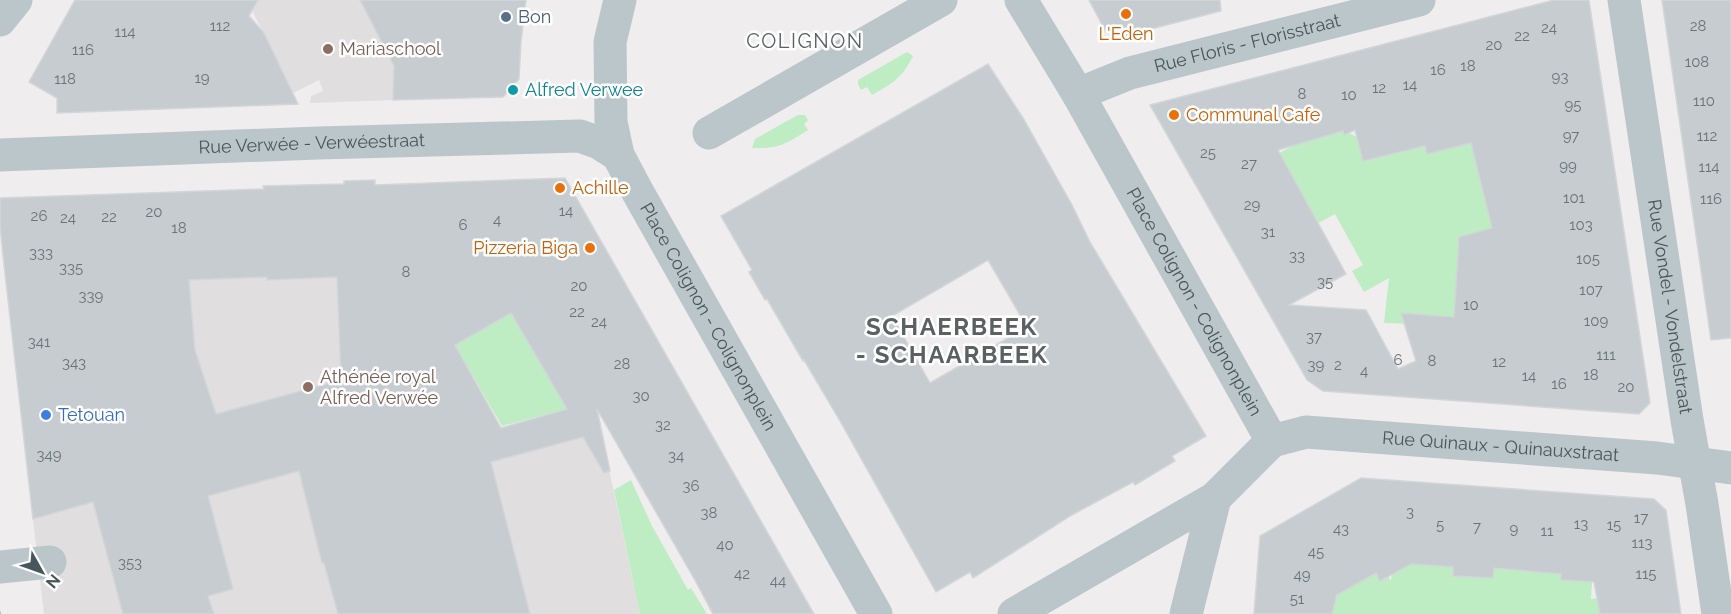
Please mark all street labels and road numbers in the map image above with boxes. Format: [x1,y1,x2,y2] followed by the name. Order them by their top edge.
[1152,9,1342,77] street label: Rue Floris - Florisstraat
[198,129,425,157] street label: Rue Verwée - Verwéestraat
[1122,184,1267,419] street label: Place Colignon - Colignonplein
[1644,198,1697,415] street label: Rue Vondel - Vondelstraat
[636,199,781,434] street label: Place Colignon - Colignonplein
[1382,427,1620,465] street label: Rue Quinaux - Quinauxstraat

